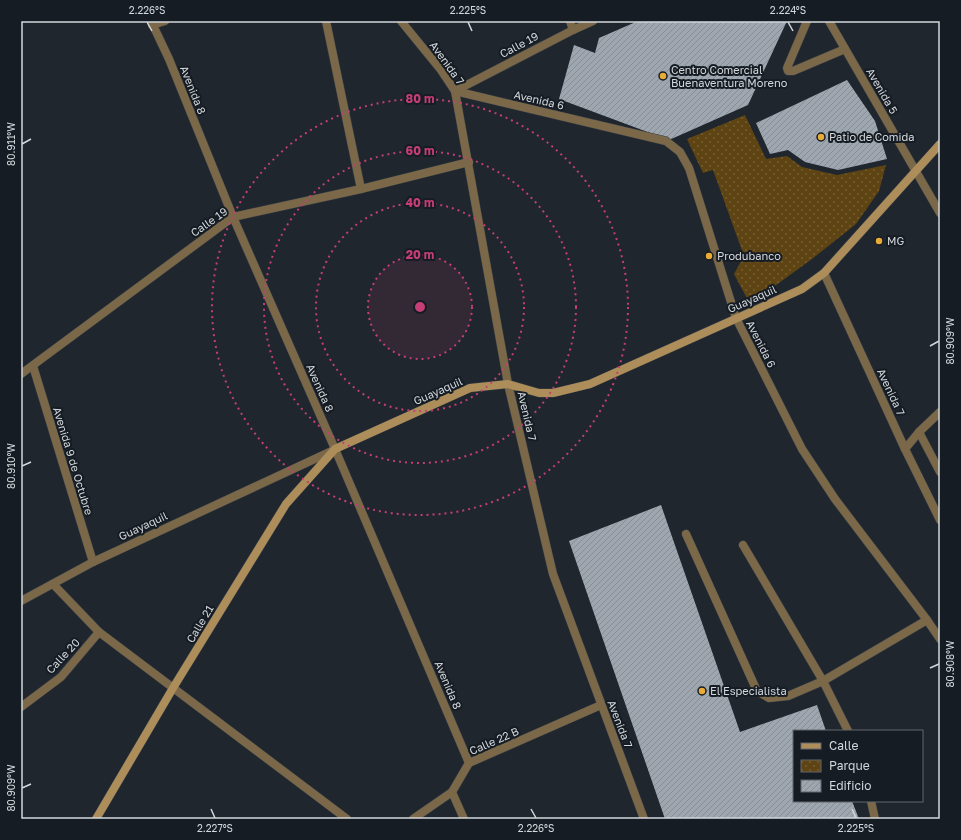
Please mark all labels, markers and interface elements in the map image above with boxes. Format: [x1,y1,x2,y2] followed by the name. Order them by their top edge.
[129,4,165,16] text: 2.226°S
[450,4,486,16] text: 2.225°S
[770,4,806,16] text: 2.224°S
[497,29,540,60] street label: Calle 19
[427,39,468,87] street label: Avenida 7
[671,63,788,89] place label: Centro Comercial Buenaventura Moreno
[178,64,209,116] street label: Avenida 8
[864,65,901,116] street label: Avenida 5
[658,71,668,81] marker: Centro Comercial Buenaventura Moreno
[513,87,566,112] street label: Avenida 6
[406,91,434,106] text: 80 m
[5,122,17,166] text: 80.911°W
[829,130,915,143] place label: Patio de Comida
[816,132,826,142] marker: Patio de Comida
[406,143,434,158] text: 60 m
[406,195,434,210] text: 40 m
[188,204,230,239] street label: Calle 19
[887,234,904,247] place label: MG
[874,236,884,246] marker: MG
[406,247,434,262] text: 20 m
[717,249,781,262] place label: Produbanco
[704,251,714,261] marker: Produbanco
[725,282,779,315] street label: Guayaquil
[413,300,427,314] centre of rings
[944,317,956,365] text: 80.909°W
[744,318,779,370] street label: Avenida 6
[304,362,337,414] street label: Avenida 8
[875,366,908,417] street label: Avenida 7
[411,374,465,407] street label: Guayaquil
[515,390,540,442] street label: Avenida 7
[51,405,96,516] street label: Avenida 9 de Octubre
[5,443,17,489] text: 80.910°W
[116,508,170,542] street label: Guayaquil
[183,603,216,645] street label: Calle 21
[43,635,82,676] street label: Calle 20
[944,640,956,688] text: 80.908°W
[432,659,465,711] street label: Avenida 8
[710,684,787,697] place label: El Especialista
[697,686,707,696] marker: El Especialista
[605,698,636,750] street label: Avenida 7
[467,724,520,757] street label: Calle 22 B
[793,730,923,802] legend
[829,738,859,753] text: Calle
[829,758,870,773] text: Parque
[5,764,17,812] text: 80.909°W
[829,778,871,793] text: Edificio
[197,822,233,834] text: 2.227°S
[518,822,554,834] text: 2.226°S
[838,822,874,834] text: 2.225°S

